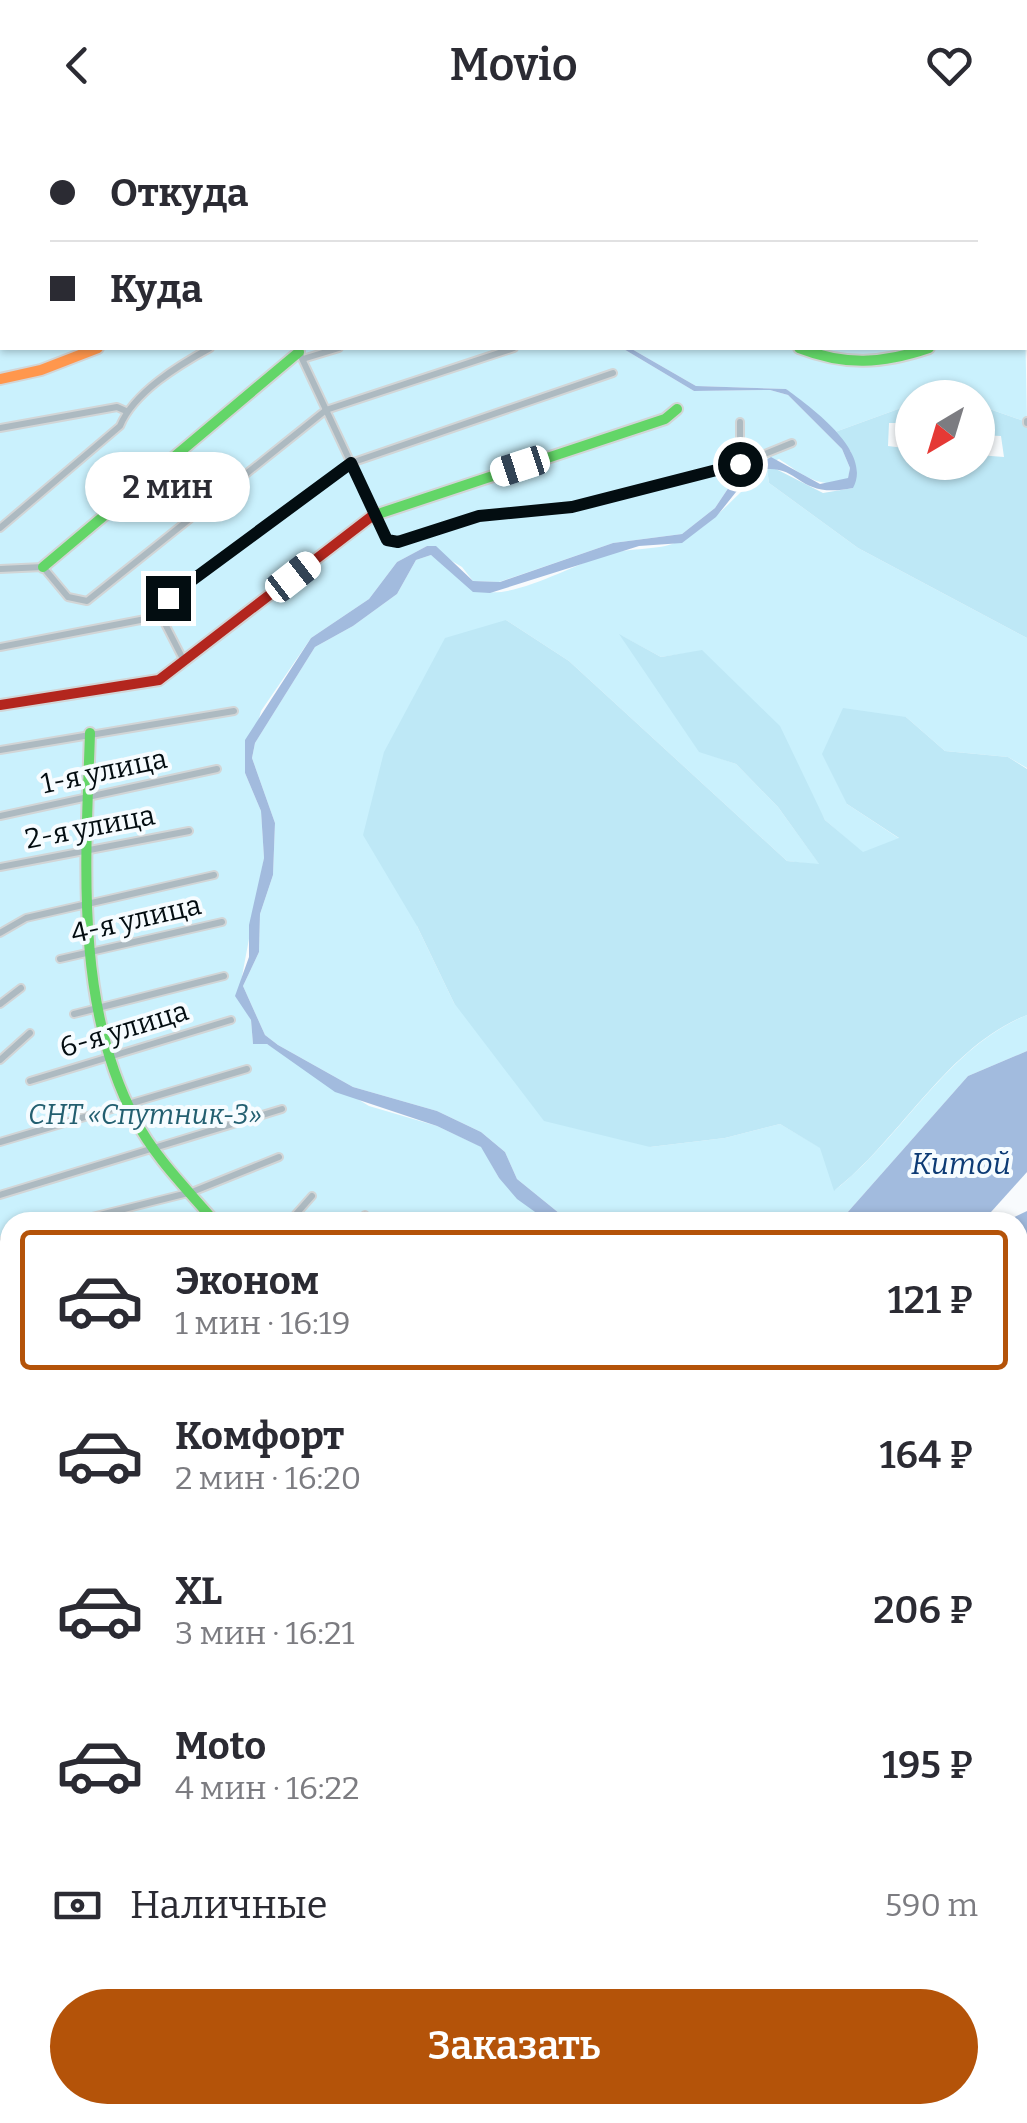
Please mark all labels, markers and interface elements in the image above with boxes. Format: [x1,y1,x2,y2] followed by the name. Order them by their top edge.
[50,38,105,93] icon: back
[449,38,578,92] text: Movio
[922,38,977,93] icon: heart
[110,170,248,216] text: Откуда
[110,266,203,312] text: Куда
[895,380,995,480] north arrow
[895,380,995,480] map controls
[487,442,553,490] car
[718,442,763,487] route start
[86,453,250,523] callout: 2 мин
[122,468,213,506] text: 2 мин
[260,547,326,607] car
[146,576,191,621] route end
[38,742,170,800] street label: 1-я улица
[22,798,158,856] street label: 2-я улица
[68,888,204,950] street label: 4-я улица
[56,994,192,1064] street label: 6-я улица
[28,1098,262,1131] park label: СНТ «Спутник-3»
[911,1146,1011,1182] water label: Китой
[55,1255,145,1345] icon: car
[175,1258,319,1304] text: Эконом
[888,1277,973,1323] text: 121 ₽
[175,1304,351,1342] text: 1 мин · 16:19
[55,1410,145,1500] icon: car
[175,1413,344,1459] text: Комфорт
[879,1432,973,1478] text: 164 ₽
[175,1459,361,1497] text: 2 мин · 16:20
[55,1565,145,1655] icon: car
[175,1568,222,1614] text: XL
[873,1587,973,1633] text: 206 ₽
[175,1614,355,1652] text: 3 мин · 16:21
[55,1720,145,1810] icon: car
[175,1723,266,1769] text: Moto
[882,1742,973,1788] text: 195 ₽
[175,1769,359,1807] text: 4 мин · 16:22
[50,1878,105,1933] icon: cash
[130,1882,328,1928] text: Наличные
[885,1886,978,1924] text: 590 m
[50,1989,978,2104] button: Заказать

